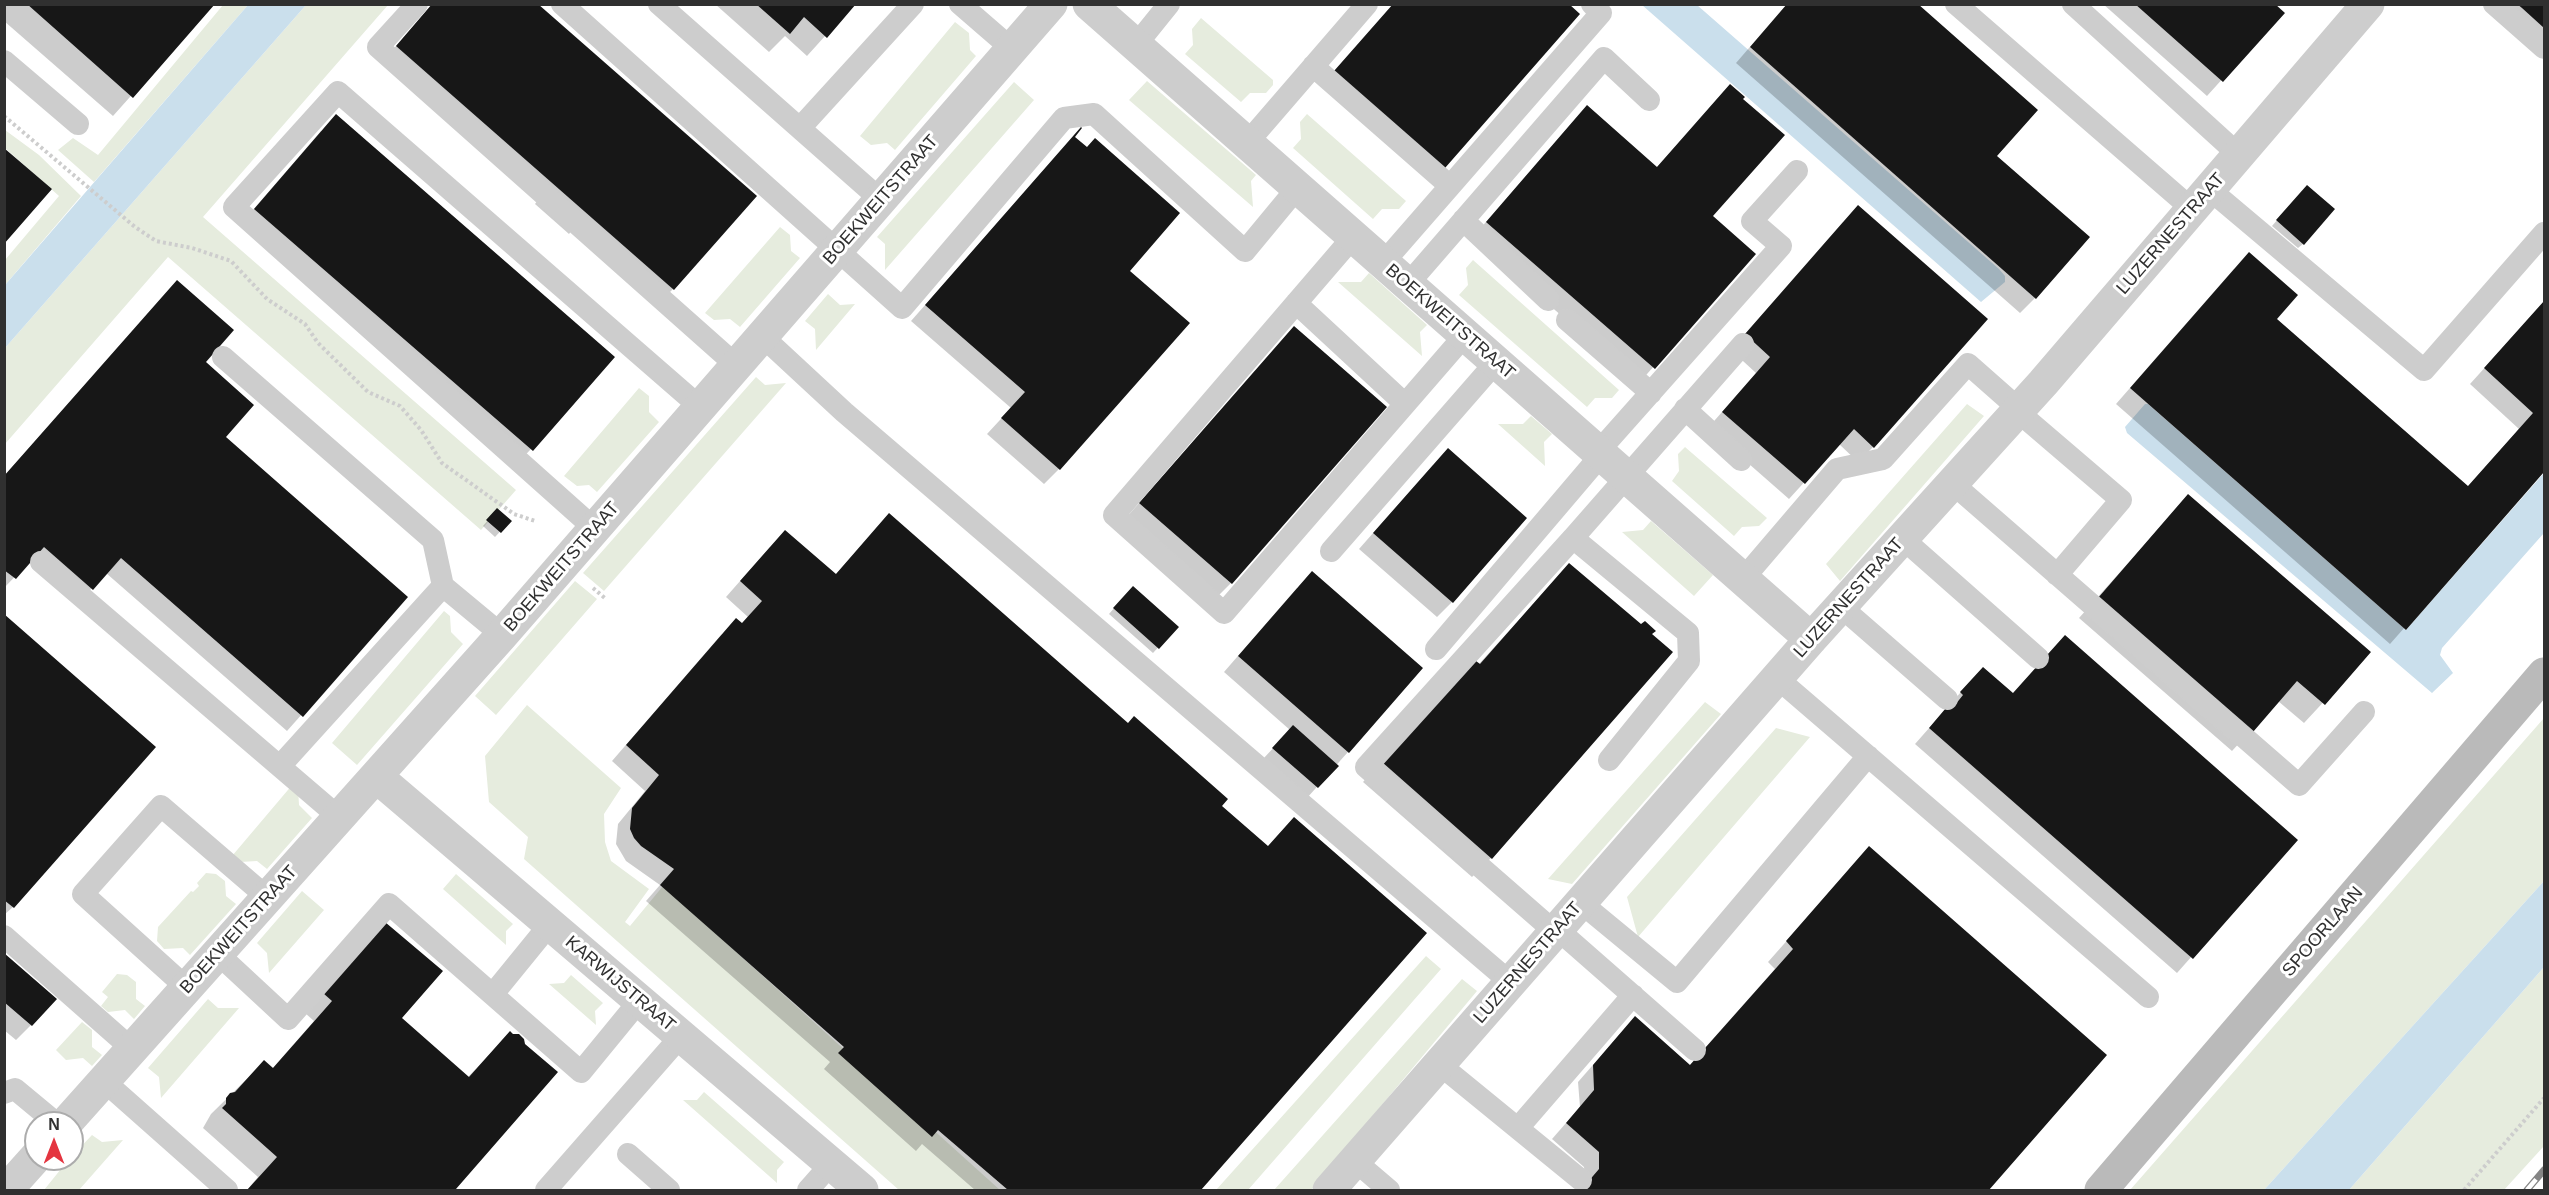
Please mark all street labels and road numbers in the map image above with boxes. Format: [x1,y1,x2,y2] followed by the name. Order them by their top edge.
[819,131,943,269] street label: BOEKWEITSTRAAT
[2112,169,2230,299] street label: LUZERNESTRAAT
[1381,260,1519,384] street label: BOEKWEITSTRAAT
[500,498,624,636] street label: BOEKWEITSTRAAT
[1790,534,1908,662] street label: LUZERNESTRAAT
[176,862,302,998] street label: BOEKWEITSTRAAT
[2278,883,2368,981] street label: SPOORLAAN
[1469,898,1587,1028] street label: LUZERNESTRAAT
[560,932,680,1036] street label: KARWIJSTRAAT

